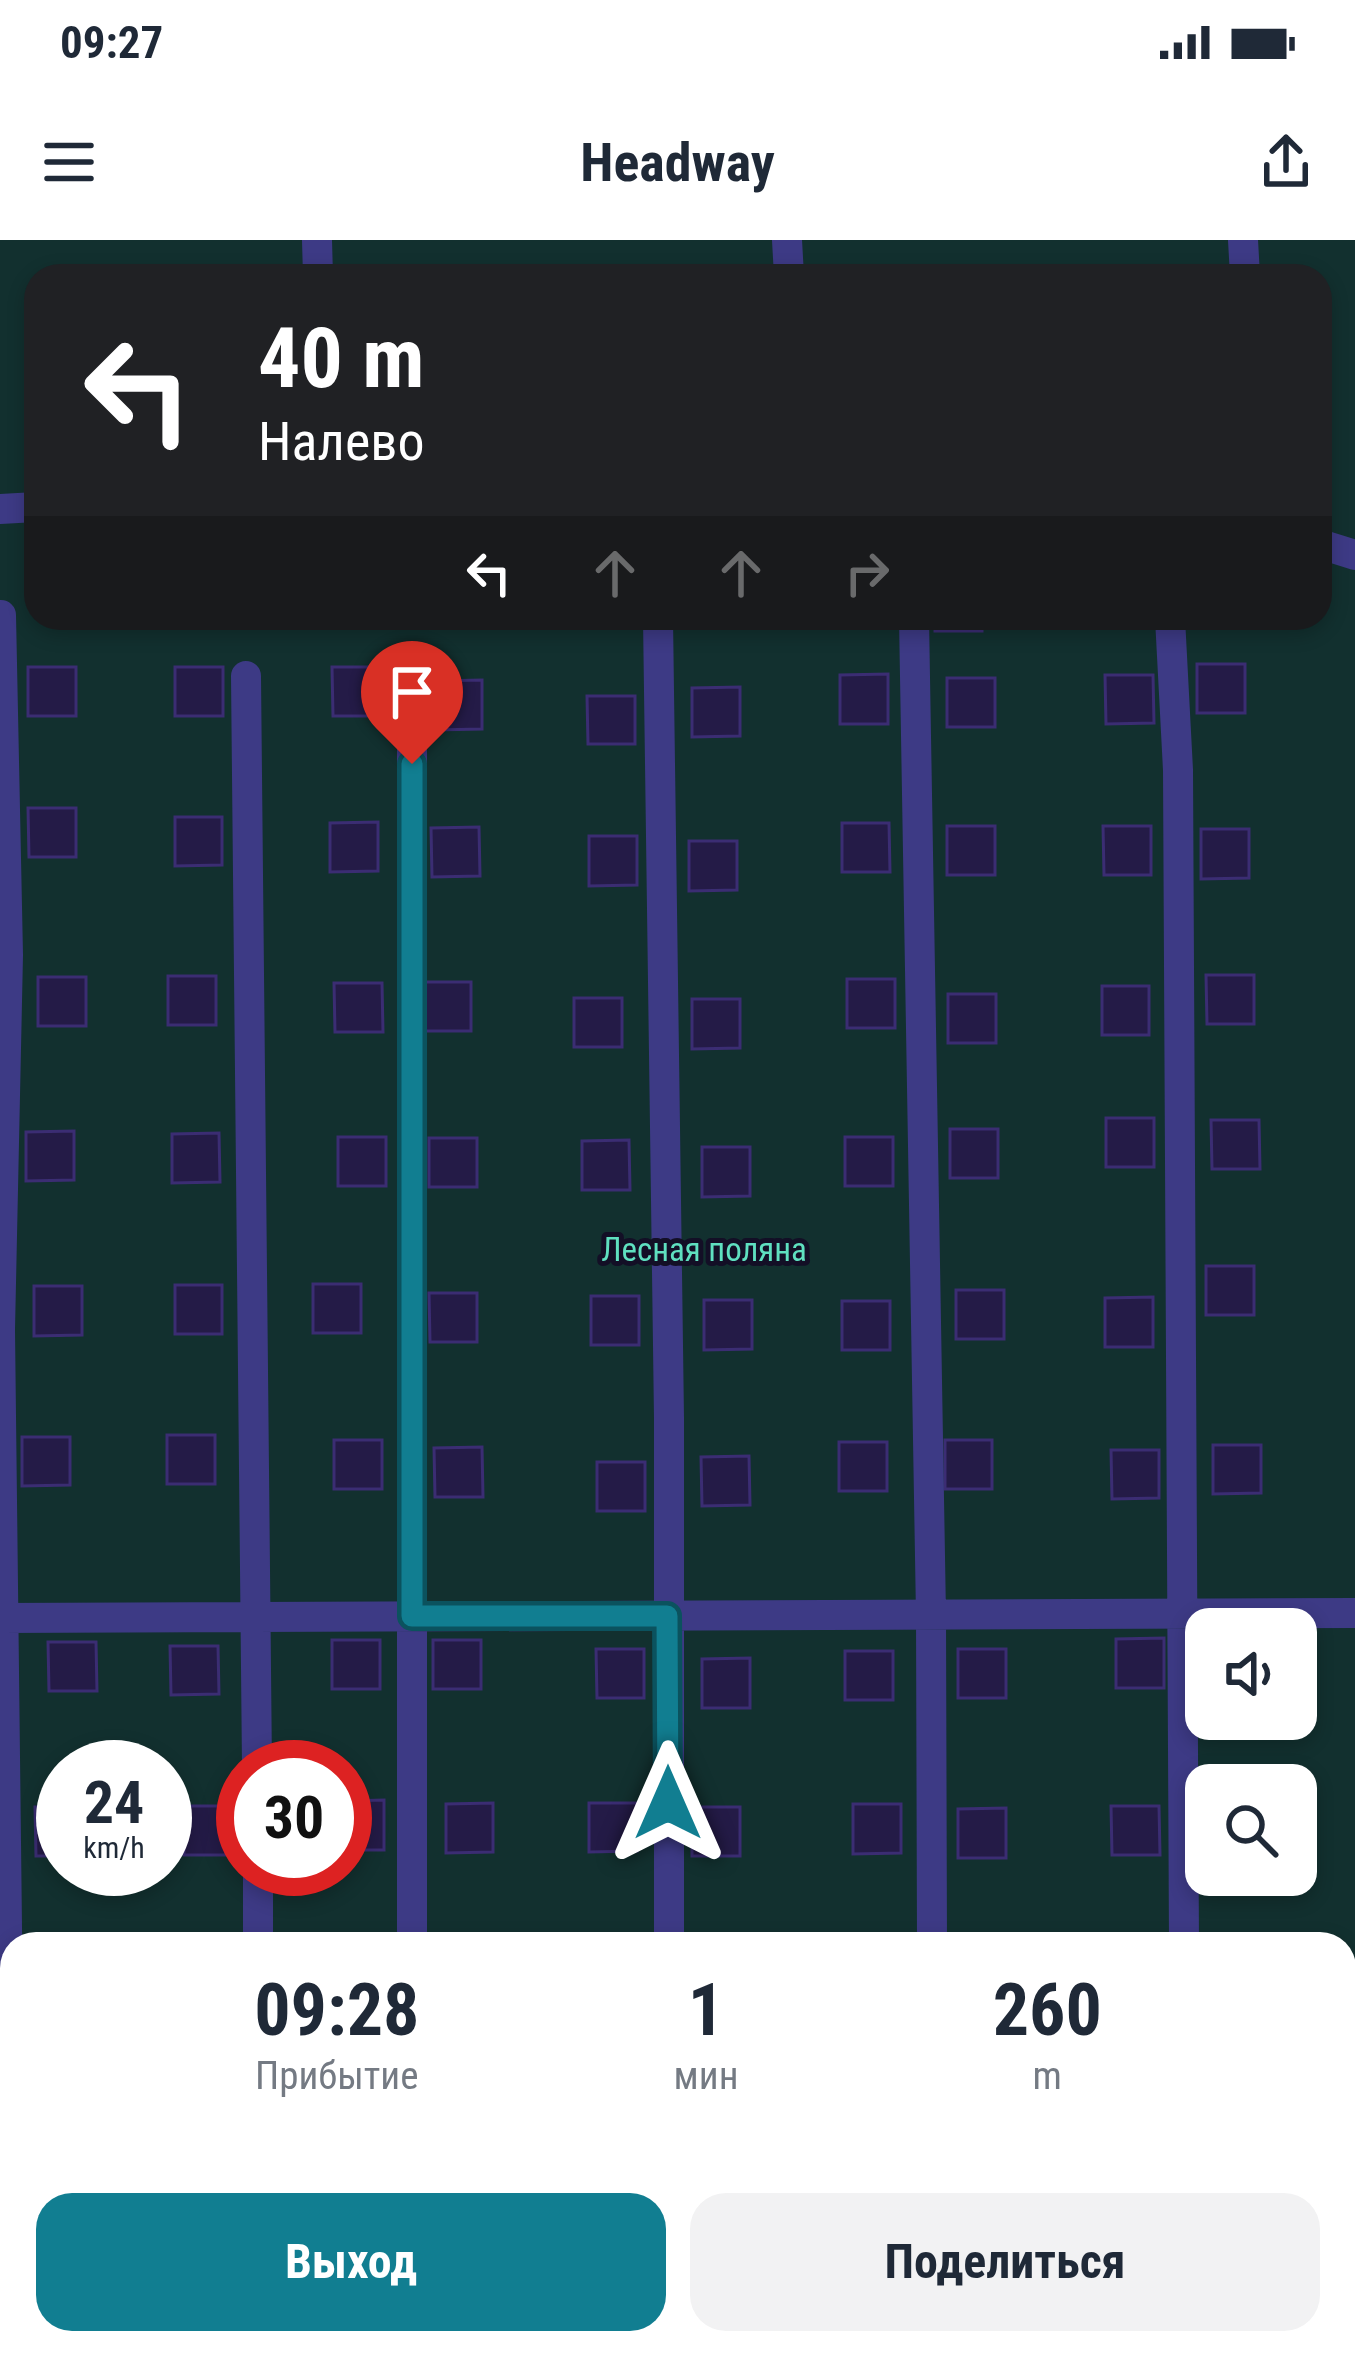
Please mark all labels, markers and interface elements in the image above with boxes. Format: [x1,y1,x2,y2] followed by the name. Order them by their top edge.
[60,16,163,69] text: 09:27
[36,129,102,195] icon: menu
[1253,129,1319,195] icon: share
[580,131,775,194] text: Headway
[258,309,425,408] text: 40 m
[60,312,216,468] icon: left
[258,410,425,473] text: Налево
[456,540,522,606] icon: left
[582,540,648,606] icon: ahead
[708,540,774,606] icon: ahead
[834,540,900,606] icon: right
[361,641,463,764] pin
[379,659,445,725] icon: arrive
[601,1230,807,1269] park label: Лесная поляна
[1185,1608,1317,1896] map controls
[1185,1608,1317,1740] button: sound
[216,1740,372,1896] speed limit sign: 30
[605,1740,731,1866] position arrow
[1185,1764,1317,1896] button: search
[84,1767,144,1838] text: 24
[83,1830,145,1865] text: km/h
[254,1968,419,2053] text: 09:28
[688,1968,724,2053] text: 1
[993,1968,1102,2053] text: 260
[255,2053,419,2099] text: Прибытие
[674,2053,738,2099] text: мин
[1033,2053,1062,2099] text: m
[36,2193,666,2331] button: Выход
[690,2193,1320,2331] button: Поделиться

